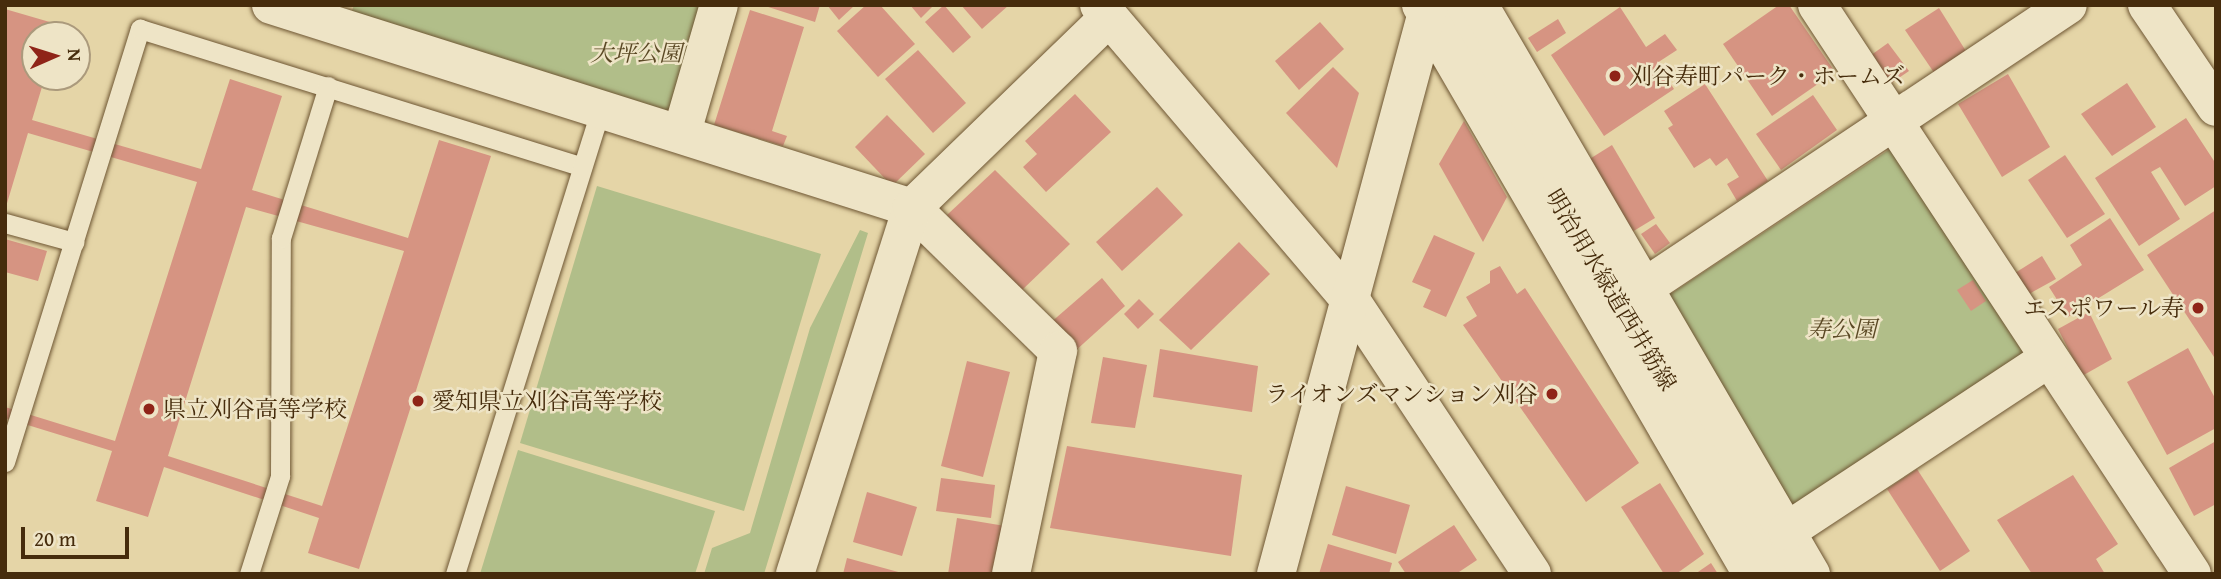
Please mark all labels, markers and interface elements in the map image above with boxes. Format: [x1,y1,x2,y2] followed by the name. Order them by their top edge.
[21,21,91,91] north arrow
[590,39,682,67] park label: 大坪公園
[61,48,89,62] text: N
[1629,62,1905,90] place label: 刈谷寿町パーク・ホームズ
[1607,68,1623,84] marker: 刈谷寿町パーク・ホームズ
[1540,184,1682,396] street label: 明治用水緑道西井筋線
[2023,294,2184,322] place label: エスポワール寿
[2190,300,2206,316] marker: エスポワール寿
[1808,315,1876,343] park label: 寿公園
[1262,380,1538,408] place label: ライオンズマンション刈谷
[1544,386,1560,402] marker: ライオンズマンション刈谷
[432,387,662,415] place label: 愛知県立刈谷高等学校
[410,393,426,409] marker: 愛知県立刈谷高等学校
[163,395,347,423] place label: 県立刈谷高等学校
[141,401,157,417] marker: 県立刈谷高等学校
[24,512,133,556] scale bar
[34,523,76,554] text: 20 m

